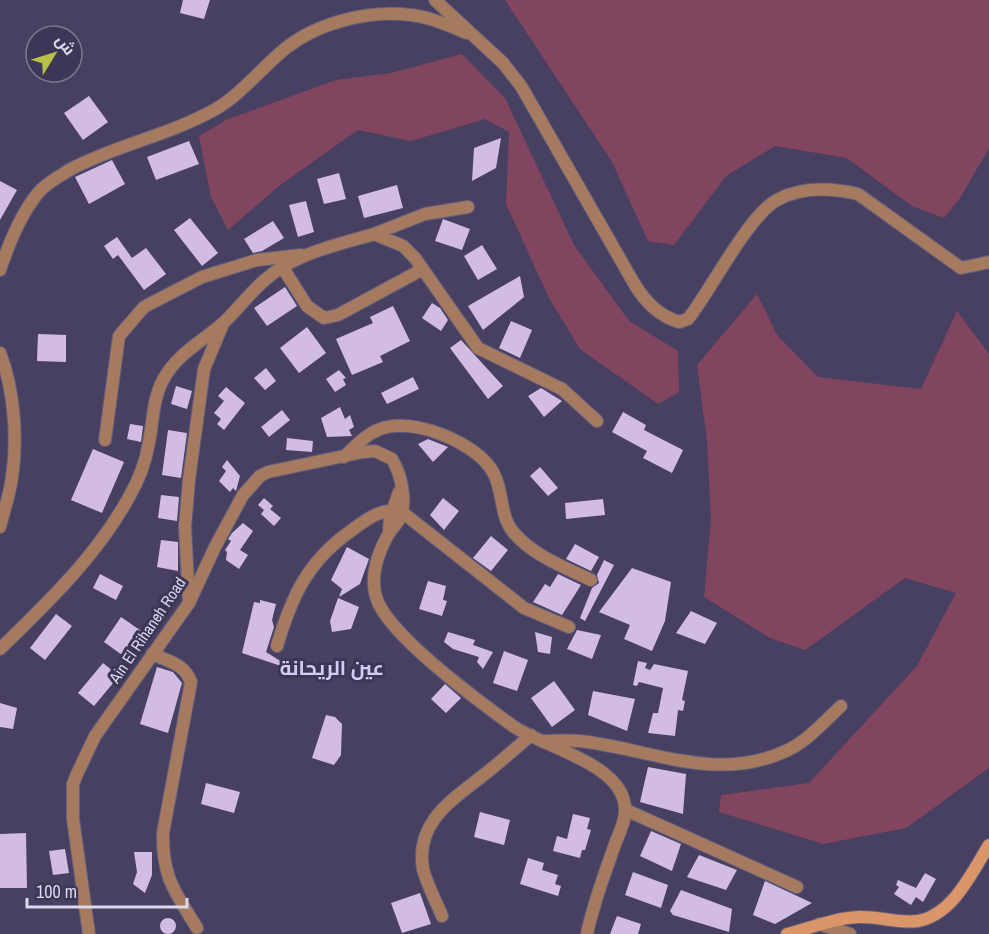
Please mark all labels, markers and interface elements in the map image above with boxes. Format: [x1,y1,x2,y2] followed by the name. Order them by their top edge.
[24,24,84,84] north arrow
[51,30,81,60] text: ش
[103,573,191,688] street label: Ain El Rihaneh Road
[280,654,384,681] district label: عين الريحانة
[27,871,188,909] scale bar
[36,879,77,904] text: 100 m

